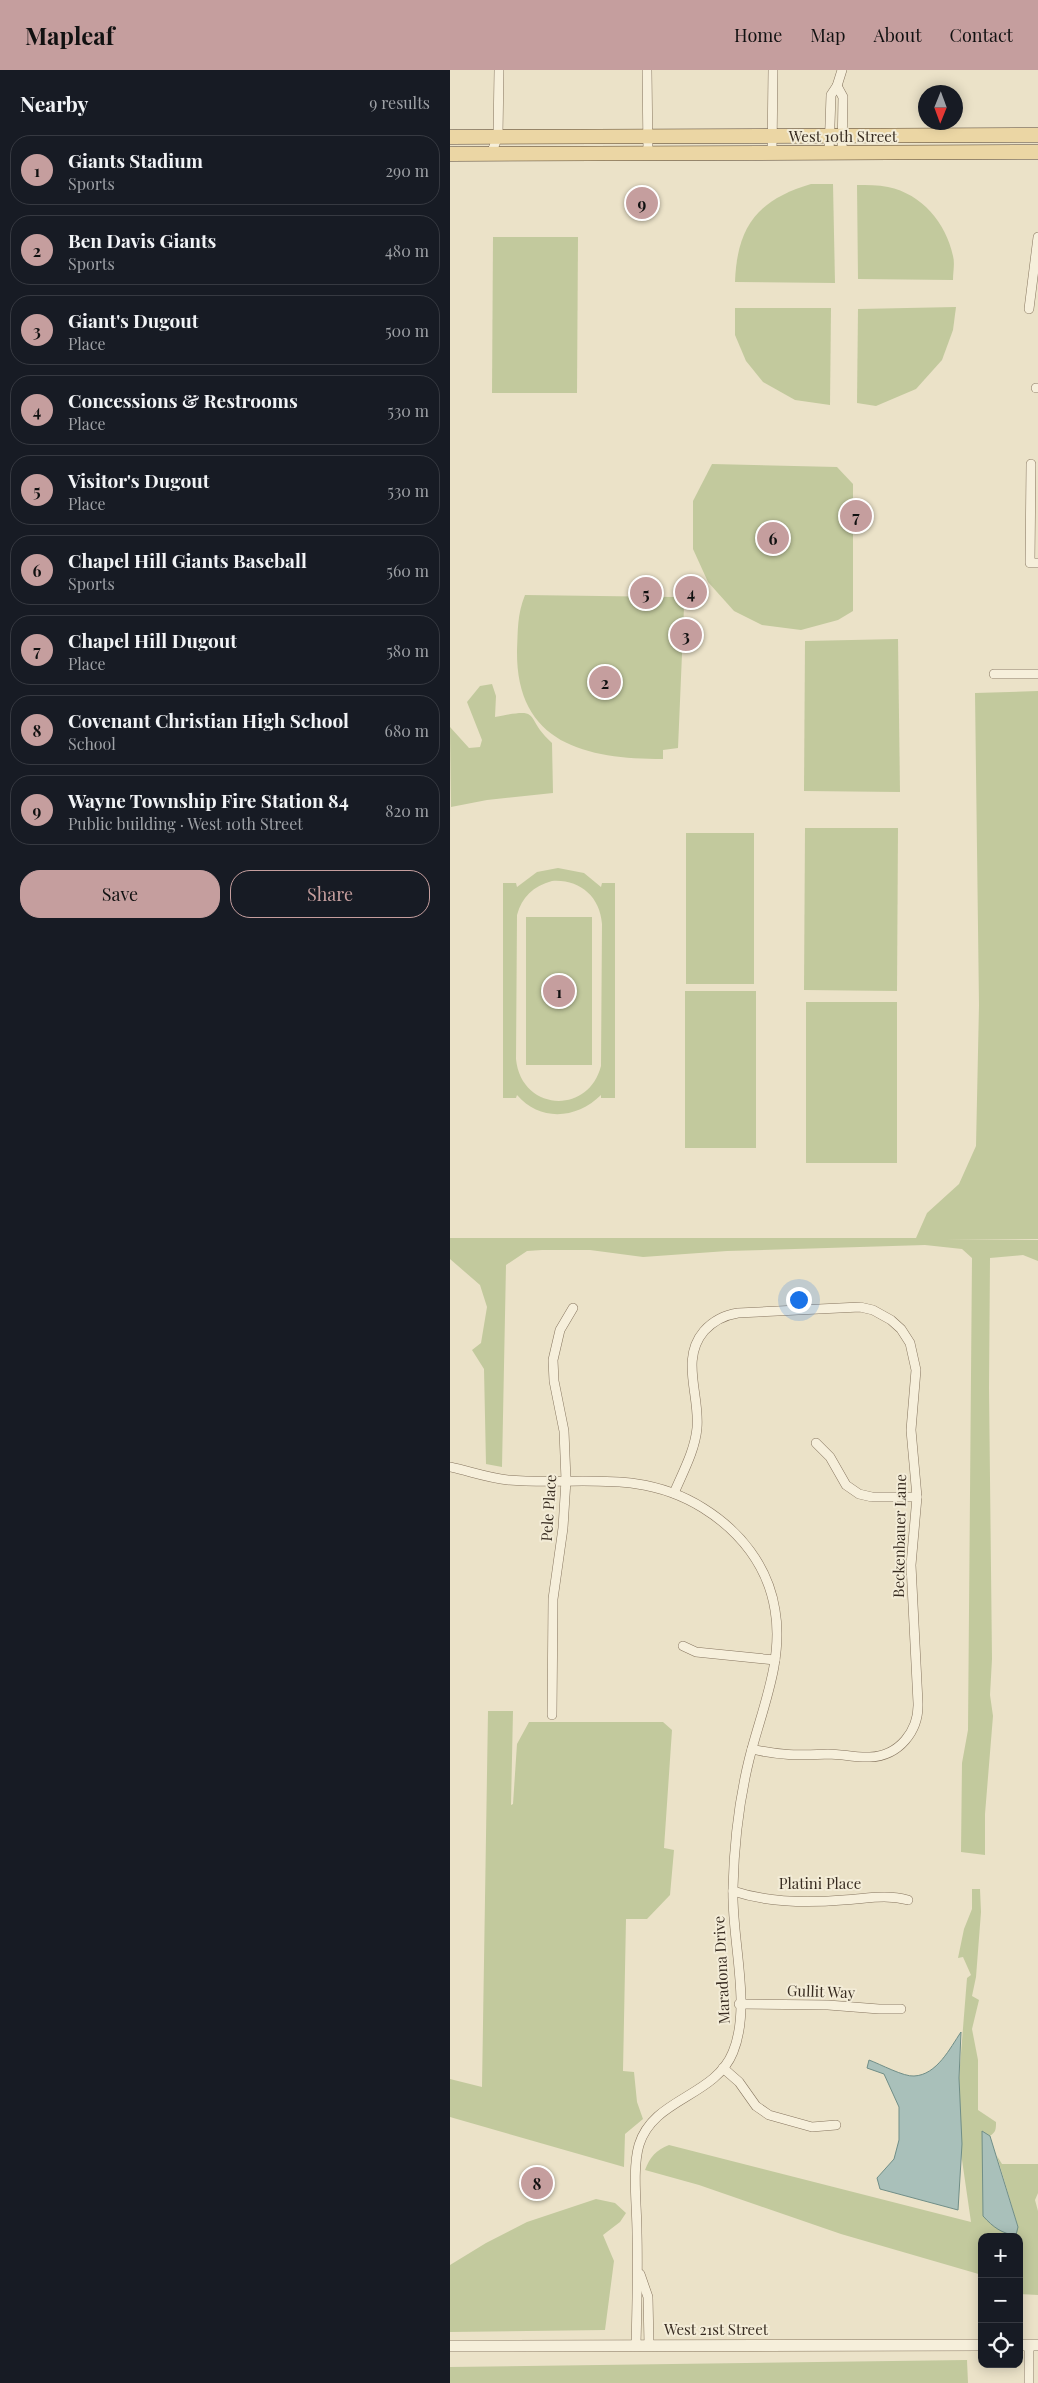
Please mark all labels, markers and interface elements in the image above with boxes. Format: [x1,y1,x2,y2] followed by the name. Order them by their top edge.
[25,19,114,51] text: Mapleaf
[734,23,782,47] text: Home
[810,23,845,47] text: Map
[873,23,922,47] text: About
[950,23,1013,47] text: Contact
[918,85,963,130] north arrow
[20,89,89,117] text: Nearby
[369,92,430,113] text: 9 results
[788,126,898,146] street label: West 10th Street
[68,147,203,173] text: Giants Stadium
[34,160,40,181] text: 1
[385,160,429,181] text: 290 m
[68,173,115,194] text: Sports
[626,184,658,222] pin: 9
[68,227,216,253] text: Ben Davis Giants
[33,240,41,261] text: 2
[385,240,429,261] text: 480 m
[68,253,115,274] text: Sports
[68,307,199,333] text: Giant's Dugout
[33,320,41,341] text: 3
[385,320,429,341] text: 500 m
[68,333,106,354] text: Place
[68,387,298,413] text: Concessions & Restrooms
[33,400,41,421] text: 4
[387,400,429,421] text: 530 m
[68,413,106,434] text: Place
[68,467,209,493] text: Visitor's Dugout
[33,480,41,501] text: 5
[387,480,429,501] text: 530 m
[68,493,106,514] text: Place
[840,497,872,535] pin: 7
[757,519,789,557] pin: 6
[68,547,307,573] text: Chapel Hill Giants Baseball
[33,560,41,581] text: 6
[386,560,429,581] text: 560 m
[68,573,115,594] text: Sports
[675,573,707,611] pin: 4
[630,574,662,612] pin: 5
[670,616,702,654] pin: 3
[68,627,237,653] text: Chapel Hill Dugout
[33,640,41,661] text: 7
[386,640,429,661] text: 580 m
[68,653,106,674] text: Place
[589,663,621,701] pin: 2
[68,707,349,733] text: Covenant Christian High School
[33,720,41,741] text: 8
[385,720,429,741] text: 680 m
[68,733,116,754] text: School
[68,787,349,813] text: Wayne Township Fire Station 84
[33,800,41,821] text: 9
[385,800,429,821] text: 820 m
[68,813,303,834] text: Public building · West 10th Street
[20,870,220,918] button: Save
[230,870,430,918] button: Share
[543,972,575,1010] pin: 1
[786,1287,812,1313] your location
[536,1474,560,1542] street label: Pele Place
[888,1474,910,1598] street label: Beckenbauer Lane
[779,1873,861,1893] street label: Platini Place
[708,1915,734,2025] street label: Maradona Drive
[787,1980,856,2002] street label: Gullit Way
[521,2164,553,2202] pin: 8
[978,2233,1023,2368] map controls
[978,2233,1023,2278] button: +
[978,2278,1023,2323] button: −
[663,2319,769,2339] street label: West 21st Street
[978,2323,1023,2368] button: locate

